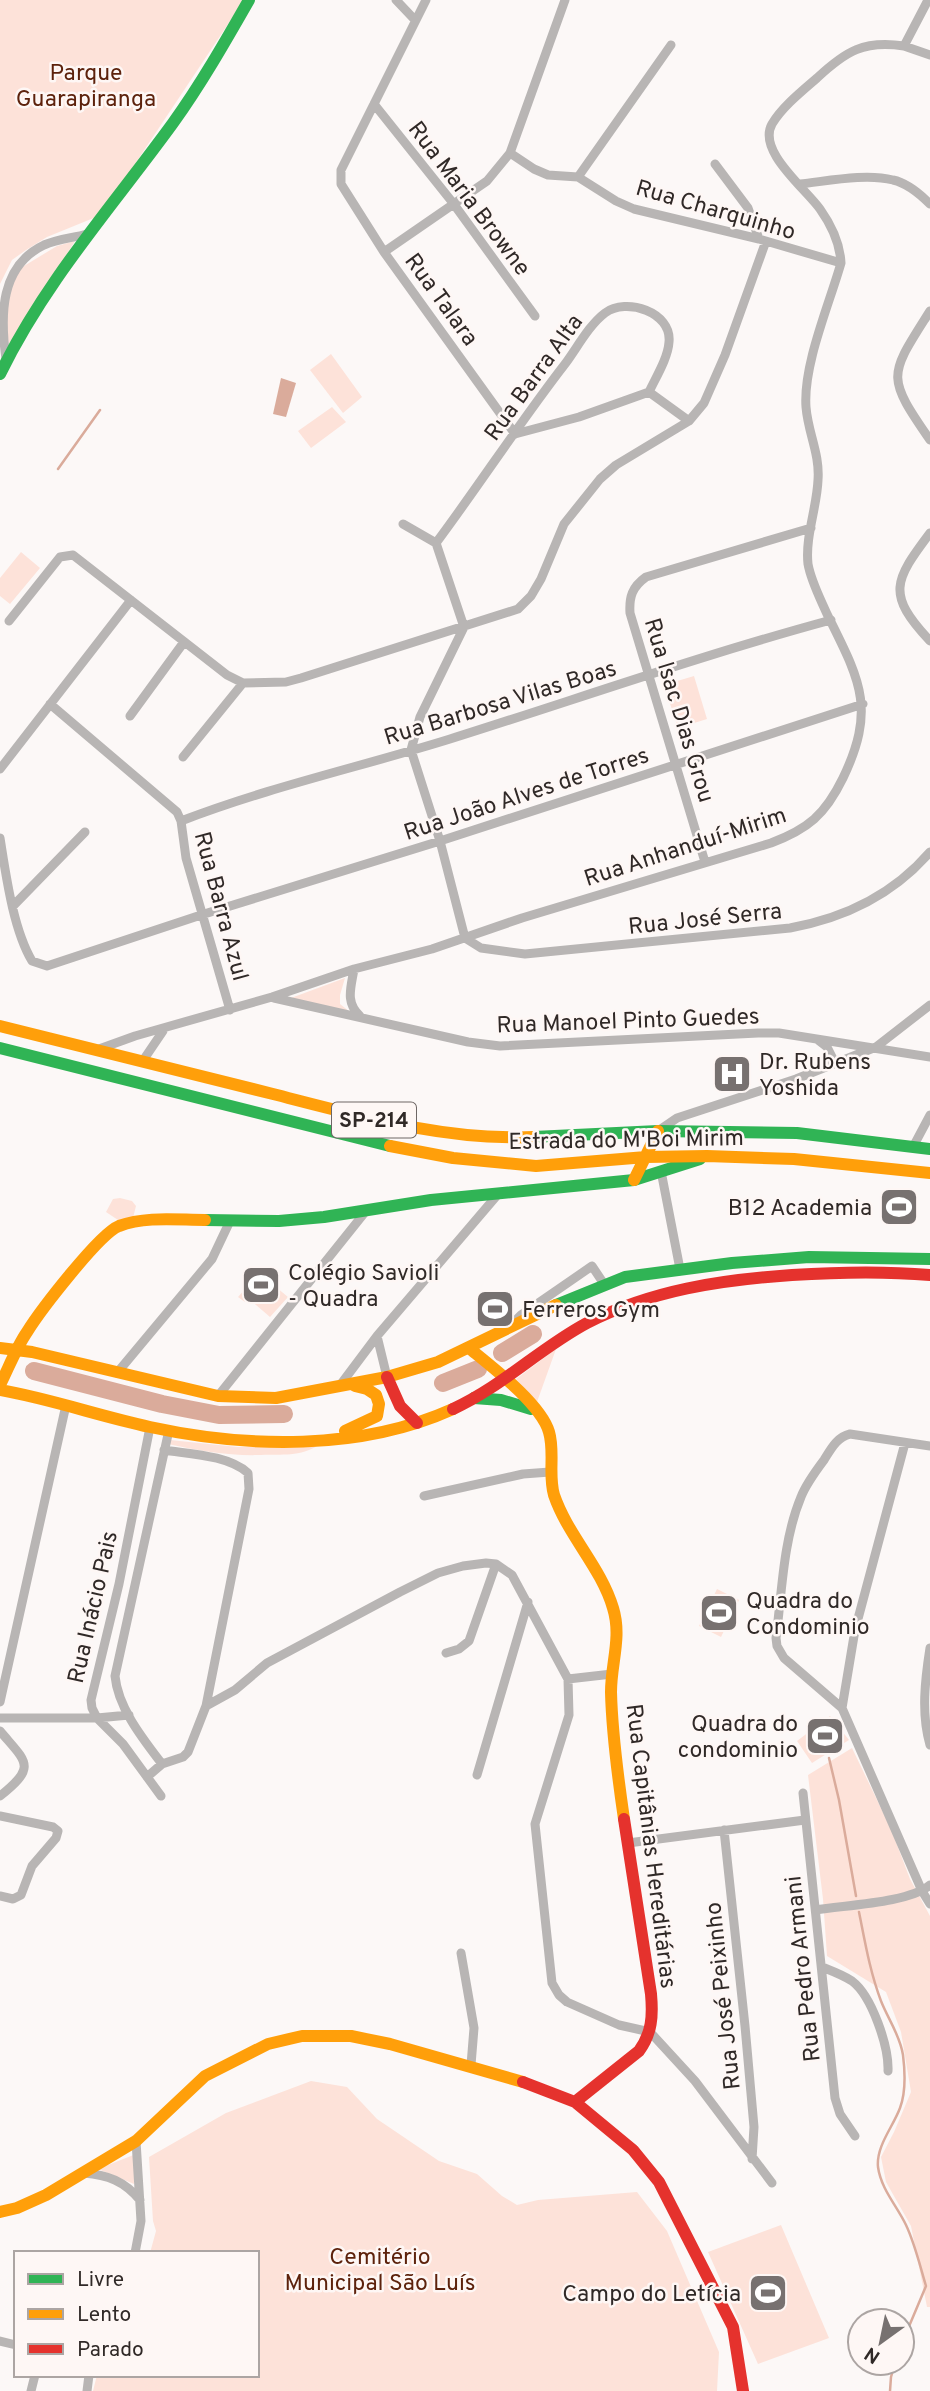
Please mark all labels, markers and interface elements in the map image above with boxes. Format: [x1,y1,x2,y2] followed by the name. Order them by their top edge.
[16,60,156,115] park label: Parque Guarapiranga
[400,116,536,283] street label: Rua Maria Browne
[632,175,799,248] street label: Rua Charquinho
[397,248,483,353] street label: Rua Talara
[479,310,591,447] street label: Rua Barra Alta
[636,615,719,806] street label: Rua Isac Dias Grou
[381,655,621,754] street label: Rua Barbosa Vilas Boas
[401,742,653,849] street label: Rua João Alves de Torres
[581,802,791,895] street label: Rua Anhanduí-Mirim
[186,829,253,984] street label: Rua Barra Azul
[627,898,784,943] street label: Rua José Serra
[496,1003,760,1042] street label: Rua Manoel Pinto Guedes
[759,1049,871,1104] place label: Dr. Rubens Yoshida
[711,1053,753,1095] hospital icon: Dr. Rubens Yoshida
[332,1102,416,1138] road number: SP-214
[508,1125,744,1158] street label: Estrada do M'Boi Mirim
[878,1186,920,1228] sports icon: B12 Academia
[728,1195,872,1224] place label: B12 Academia
[288,1260,439,1315] place label: Colégio Savioli - Quadra
[240,1264,282,1306] sports icon: Colégio Savioli - Quadra
[474,1288,516,1330] sports icon: Ferreros Gym
[522,1297,660,1326] place label: Ferreros Gym
[63,1529,126,1687] street label: Rua Inácio Pais
[746,1588,870,1643] place label: Quadra do Condominio
[698,1592,740,1634] sports icon: Quadra do Condominio
[618,1702,681,1990] street label: Rua Capitânias Hereditárias
[678,1711,798,1766] place label: Quadra do condominio
[804,1715,846,1757] sports icon: Quadra do condominio
[780,1874,829,2063] street label: Rua Pedro Armani
[700,1900,749,2091] street label: Rua José Peixinho
[284,2244,476,2299] park label: Cemitério Municipal São Luís
[14,2251,259,2377] legend
[77,2267,124,2294] text: Livre
[747,2272,789,2314] sports icon: Campo do Letícia
[562,2281,741,2310] place label: Campo do Letícia
[77,2302,131,2329] text: Lento
[846,2307,916,2377] north arrow
[77,2337,144,2364] text: Parado
[861,2341,885,2368] text: N

